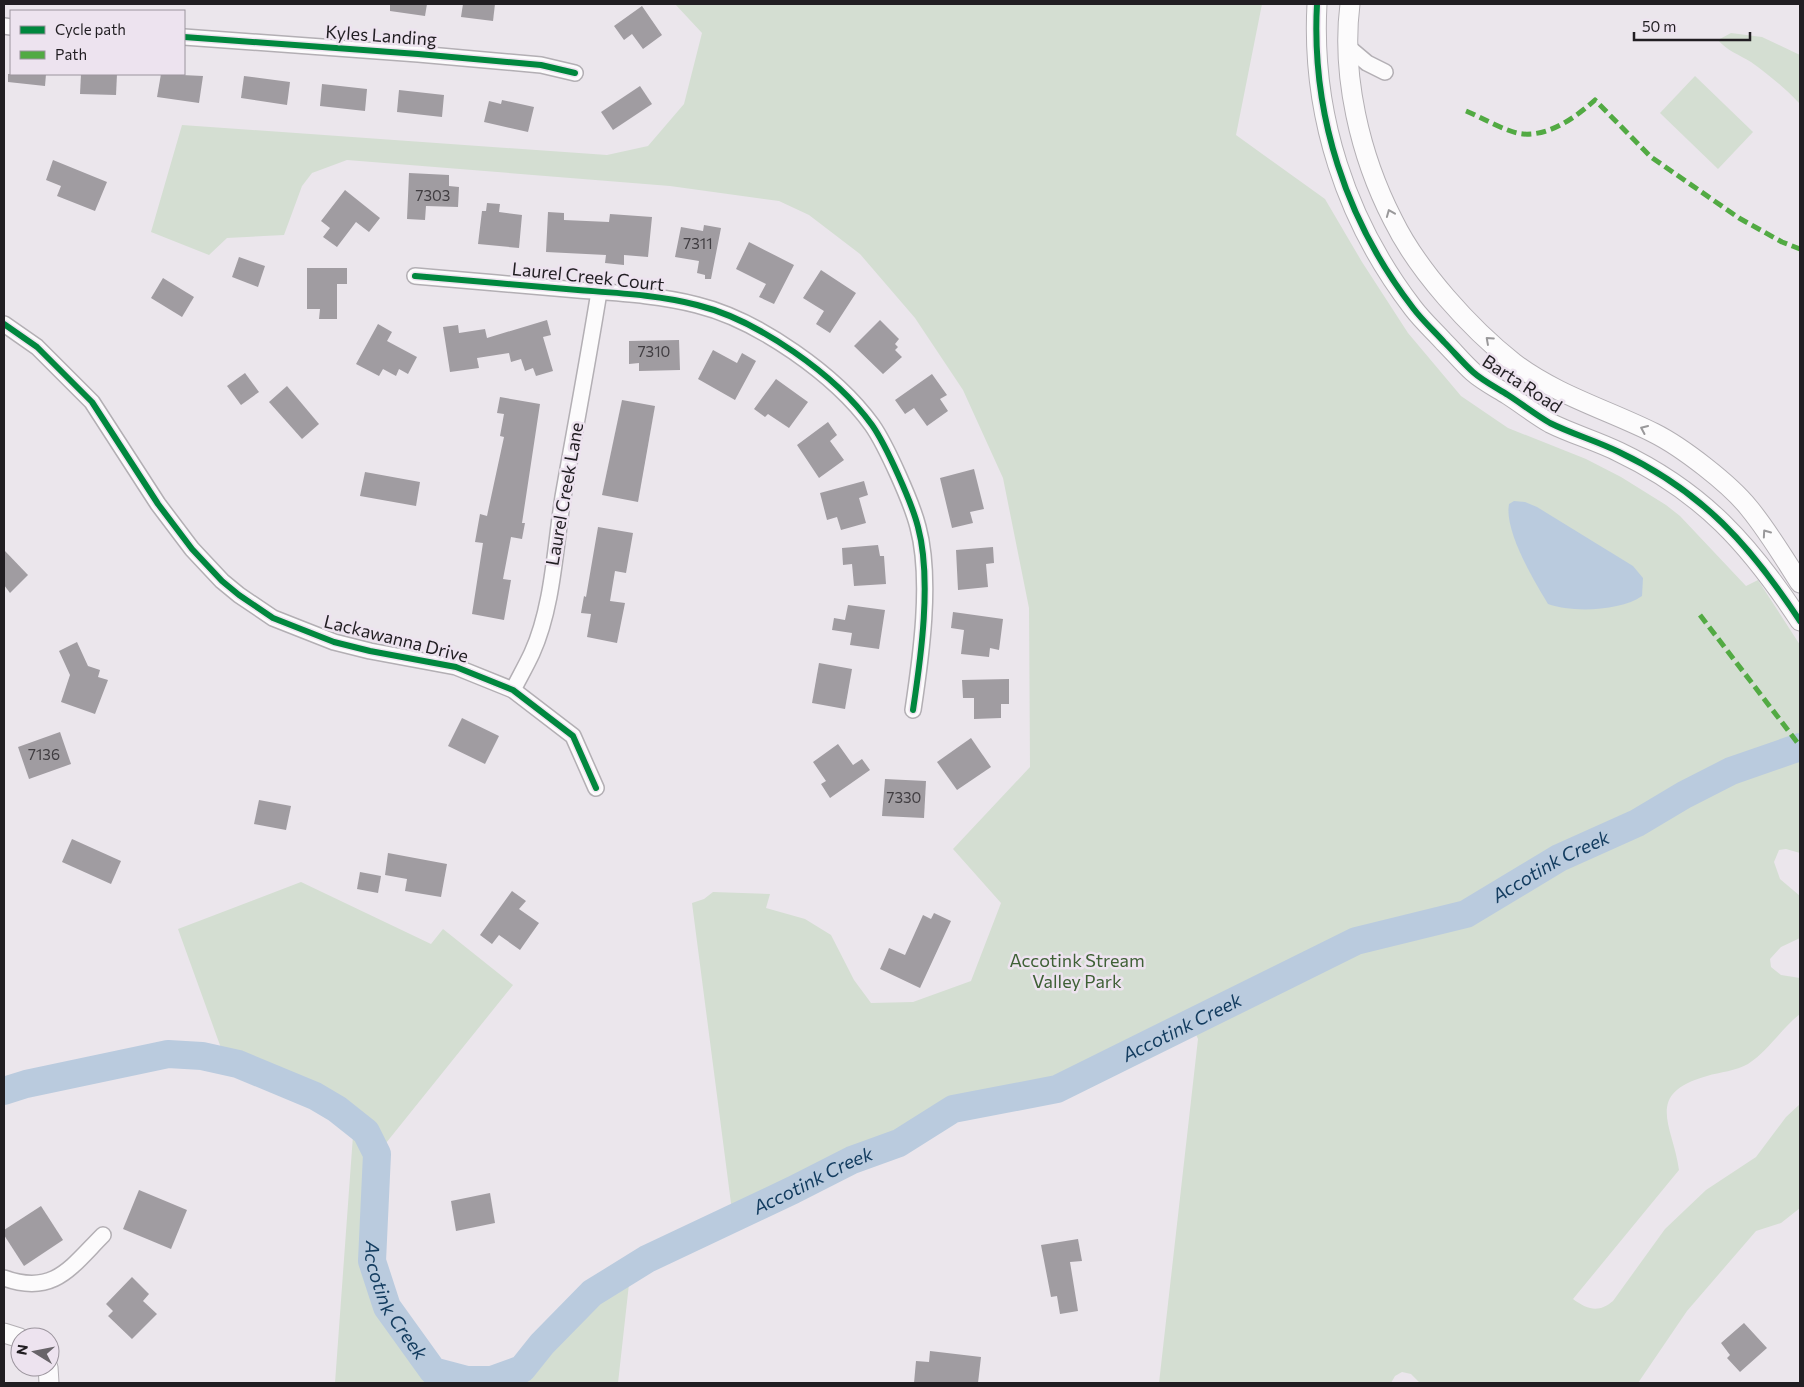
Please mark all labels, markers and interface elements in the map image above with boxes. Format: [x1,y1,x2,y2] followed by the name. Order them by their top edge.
[10,10,185,75] legend
[1634,10,1750,42] scale bar
[1642,17,1676,35] text: 50 m
[55,20,126,38] text: Cycle path
[325,20,438,50] street label: Kyles Landing
[55,45,87,63] text: Path
[416,186,450,204] house number: 7303
[1385,209,1396,218] one-way arrow
[683,234,713,252] house number: 7311
[511,257,665,295] street label: Laurel Creek Court
[1486,337,1495,346] one-way arrow
[638,342,670,360] house number: 7310
[1479,349,1566,417] street label: Barta Road
[541,420,587,567] street label: Laurel Creek Lane
[1640,425,1649,436] one-way arrow
[1763,529,1772,539] one-way arrow
[322,609,471,667] street label: Lackawanna Drive
[28,745,60,763] house number: 7136
[887,788,921,806] house number: 7330
[1487,825,1614,907] water label: Accotink Creek
[1009,949,1145,992] park label: Accotink Stream Valley Park
[1117,987,1246,1066] water label: Accotink Creek
[748,1141,876,1219] water label: Accotink Creek
[361,1240,433,1364] water label: Accotink Creek
[10,1327,60,1377] north arrow
[12,1343,31,1356] text: N

